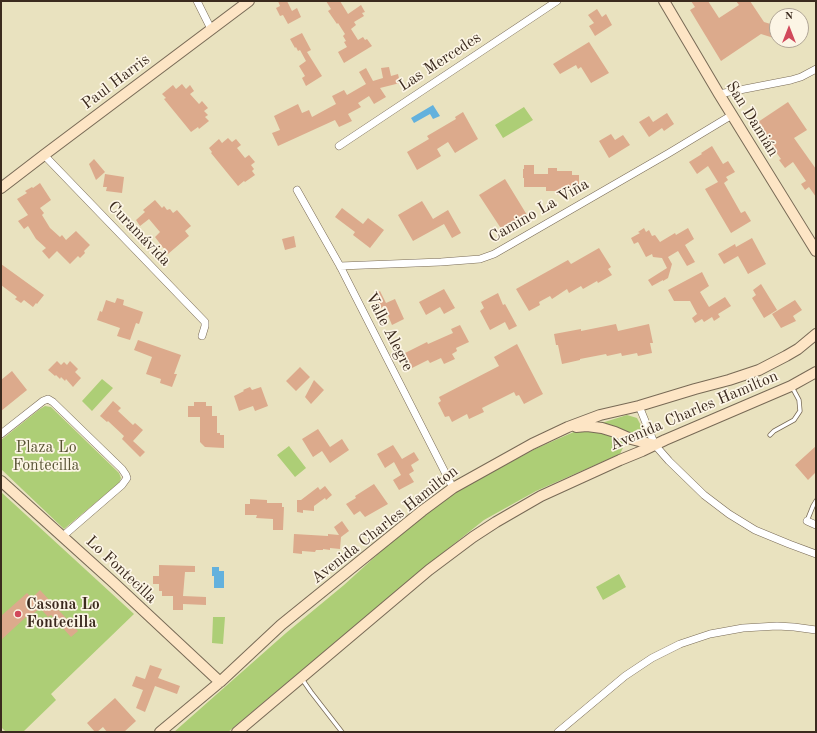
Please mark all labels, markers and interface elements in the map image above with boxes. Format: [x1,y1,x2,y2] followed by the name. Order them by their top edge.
[769,8,809,48] north arrow
[785,11,793,22] text: N
[395,28,485,96] street label: Las Mercedes
[78,50,154,114] street label: Paul Harris
[721,78,783,160] street label: San Damián
[486,175,592,247] street label: Camino La Viña
[103,198,175,270] street label: Curamávida
[361,289,417,375] street label: Valle Alegre
[607,367,781,455] street label: Avenida Charles Hamilton
[12,438,80,476] park label: Plaza Lo Fontecilla
[308,462,462,588] street label: Avenida Charles Hamilton
[81,532,161,608] street label: Lo Fontecilla
[26,595,100,633] place label: Casona Lo Fontecilla
[13,609,23,619] marker: Casona Lo Fontecilla

